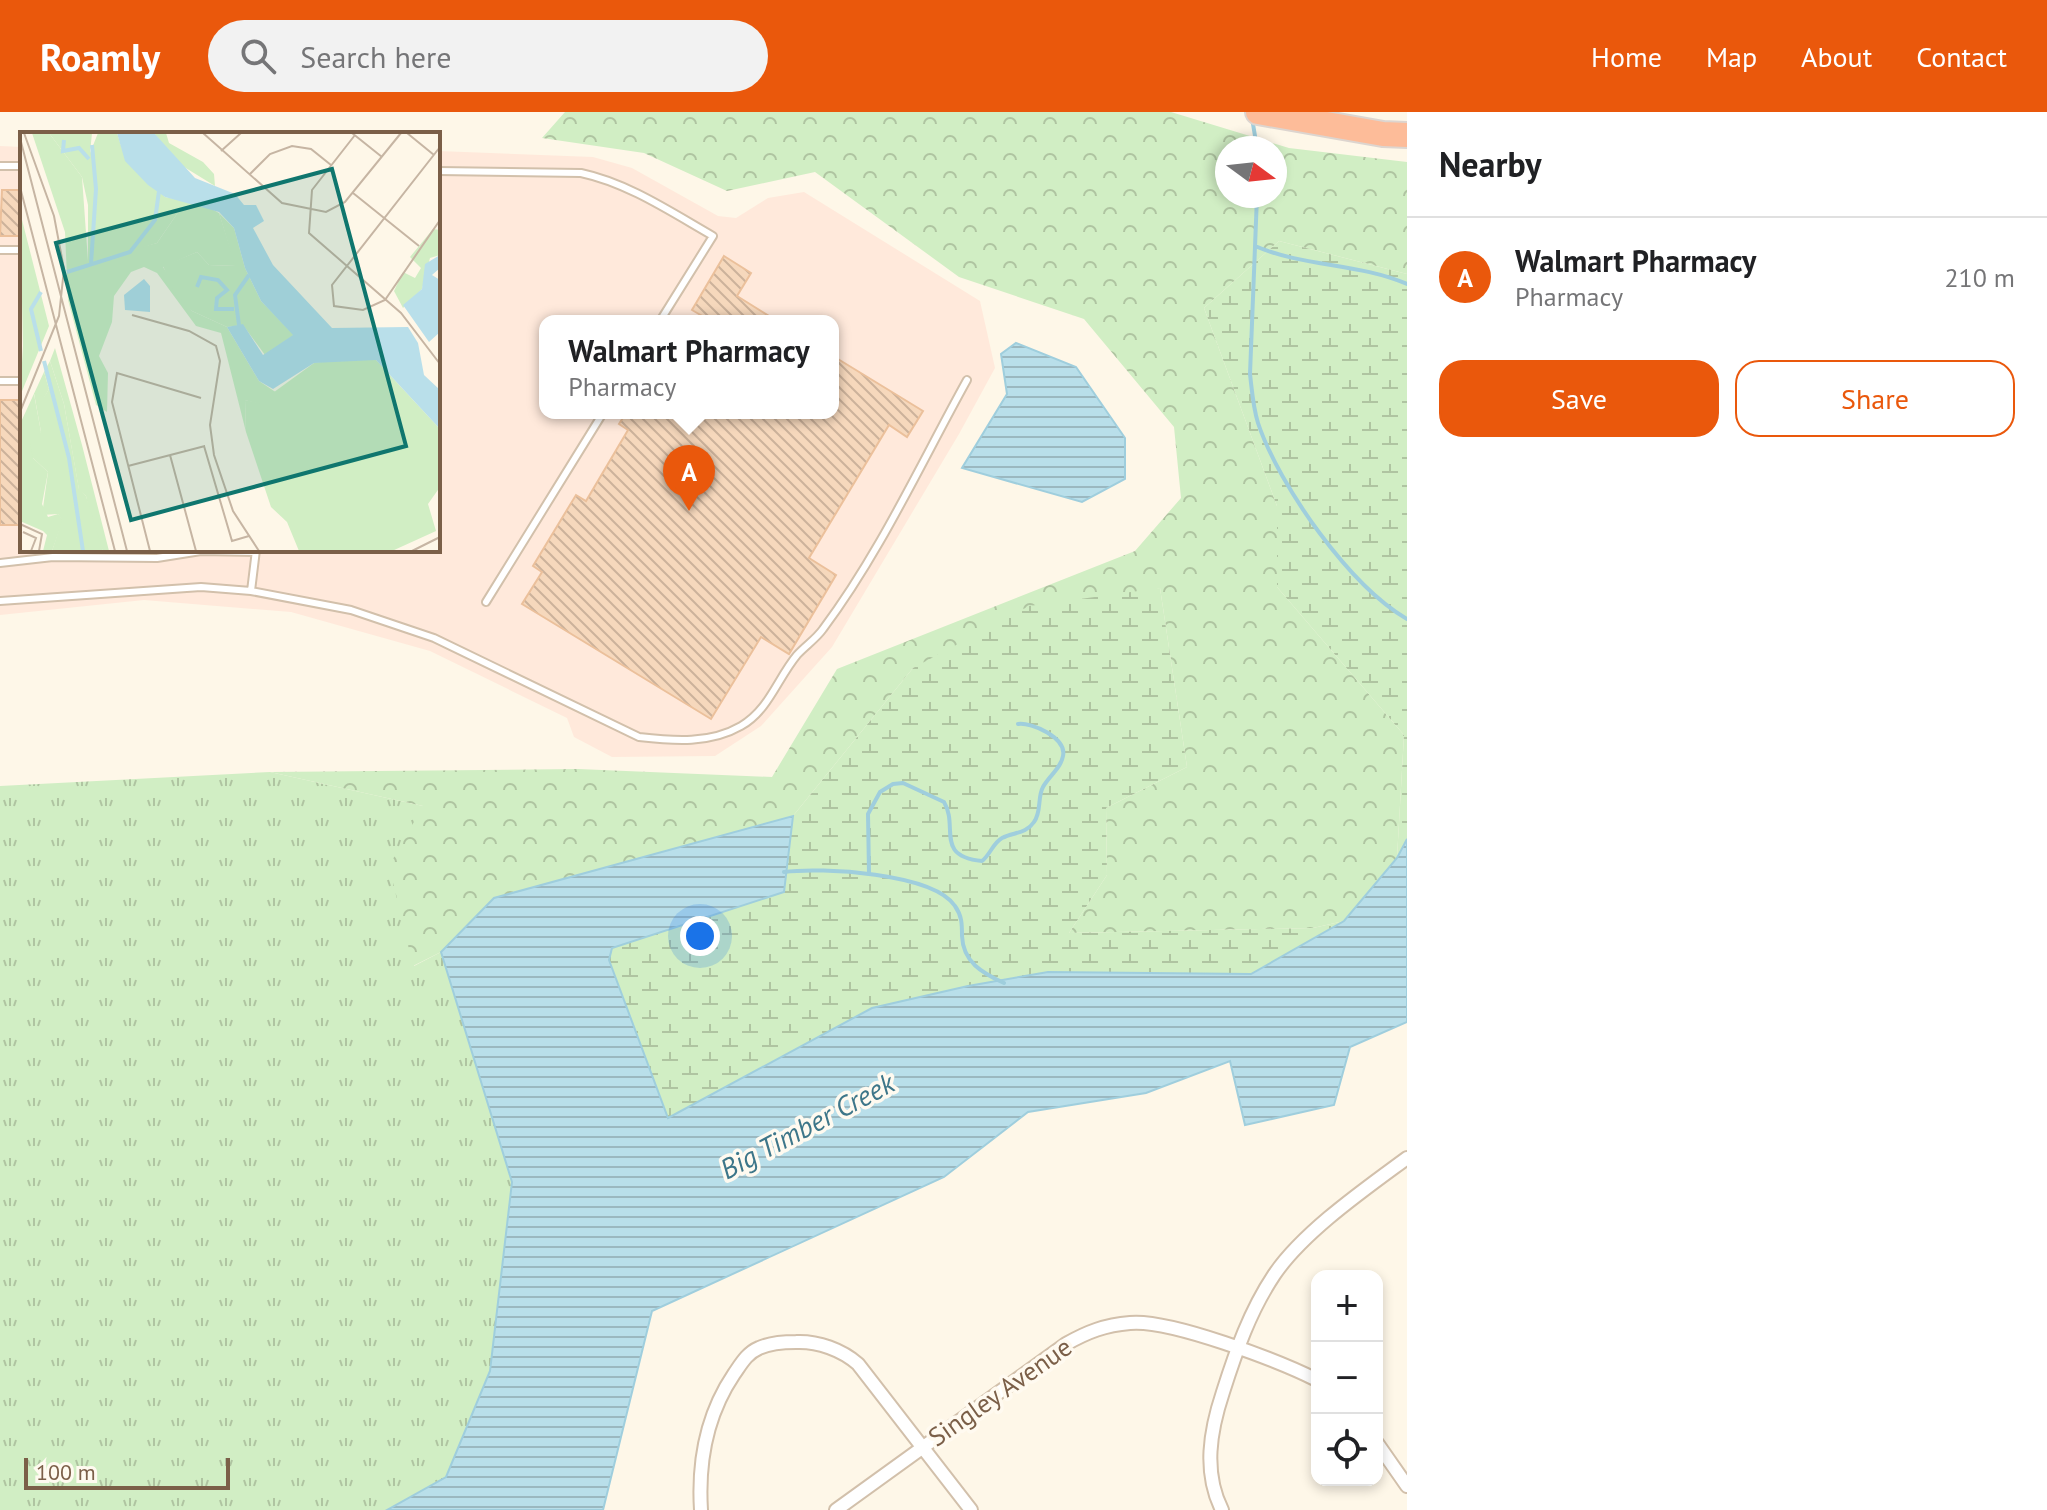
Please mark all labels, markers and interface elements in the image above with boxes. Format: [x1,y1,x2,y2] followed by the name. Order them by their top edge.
[208,20,768,92] search box
[40,32,160,81] text: Roamly
[236,34,280,78] icon: search
[300,37,452,76] text: Search here
[1591,38,1662,75] text: Home
[1706,38,1757,75] text: Map
[1801,38,1872,75] text: About
[1916,38,2007,75] text: Contact
[20,132,440,552] inset map
[1215,136,1287,208] north arrow
[1439,142,1541,186] text: Nearby
[1515,241,1756,280] text: Walmart Pharmacy
[1457,261,1473,294] text: A
[1944,261,2015,294] text: 210 m
[1515,280,1623,313] text: Pharmacy
[539,315,839,419] popup
[568,331,810,370] text: Walmart Pharmacy
[1439,360,1719,437] button: Save
[1735,360,2015,437] button: Share
[568,370,676,403] text: Pharmacy
[663,445,715,511] pin: A
[680,916,720,956] your location
[713,1063,902,1187] water label: Big Timber Creek
[1311,1270,1383,1486] map controls
[1311,1270,1383,1342] button: +
[922,1330,1078,1453] street label: Singley Avenue
[1311,1342,1383,1414] button: −
[1311,1414,1383,1486] button: locate
[24,1454,230,1490] scale bar
[36,1458,96,1486] text: 100 m

